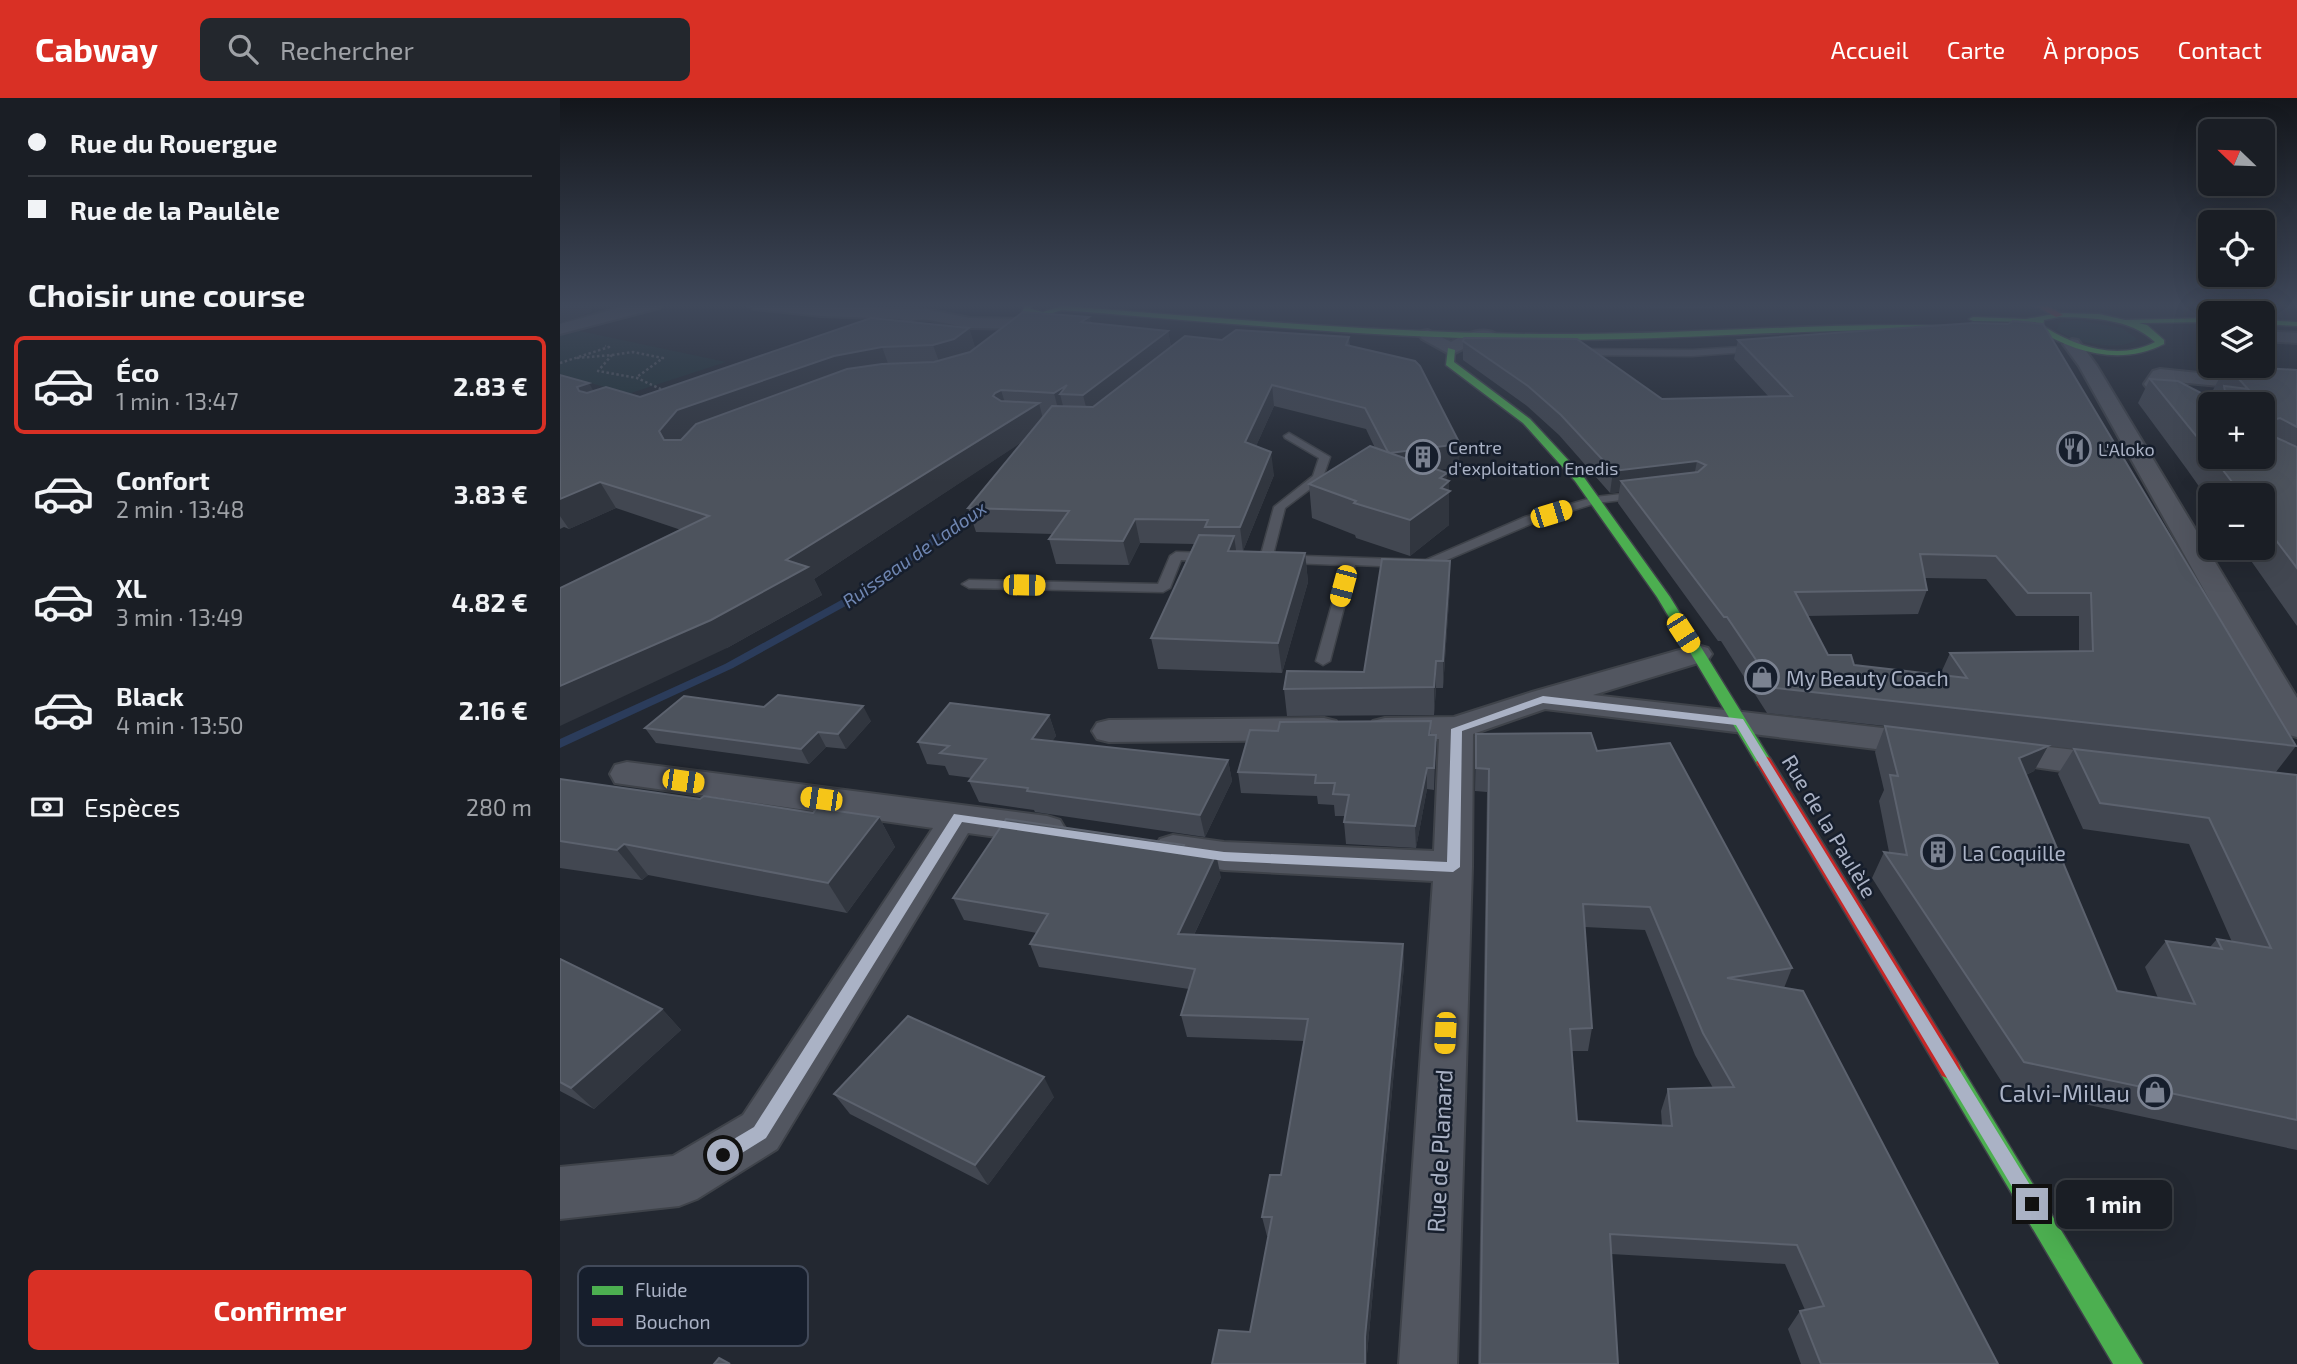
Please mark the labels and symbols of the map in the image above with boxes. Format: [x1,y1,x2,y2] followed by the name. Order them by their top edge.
[2198,119,2275,196] north arrow
[2055,430,2093,468] restaurant icon: L'Aloko
[1448,436,1618,479] place label: Centre d'exploitation Enedis
[1404,438,1442,476] building icon: Centre d'exploitation Enedis
[2098,438,2155,460] place label: L'Aloko
[837,496,991,612] water label: Ruisseau de Ladoux
[1528,498,1575,530] car
[1328,563,1359,609] car
[1003,574,1046,596] car
[1663,610,1704,656] car
[1743,658,1781,696] shop icon: My Beauty Coach
[1786,665,1949,690] place label: My Beauty Coach
[1778,750,1882,902] street label: Rue de la Paulèle
[661,768,706,794] car
[799,786,844,812] car
[1919,833,1957,871] building icon: La Coquille
[1962,840,2066,865] place label: La Coquille
[1434,1011,1457,1055] car
[1420,1069,1458,1233] street label: Rue de Planard
[2136,1073,2174,1111] shop icon: Calvi-Millau
[1999,1078,2130,1107] place label: Calvi-Millau
[707,1139,739,1171] route start
[2056,1180,2172,1228] callout: 1 min
[2016,1188,2048,1220] route end
[578,1266,808,1346] legend
[635,1278,688,1301] text: Fluide
[635,1310,711,1333] text: Bouchon

